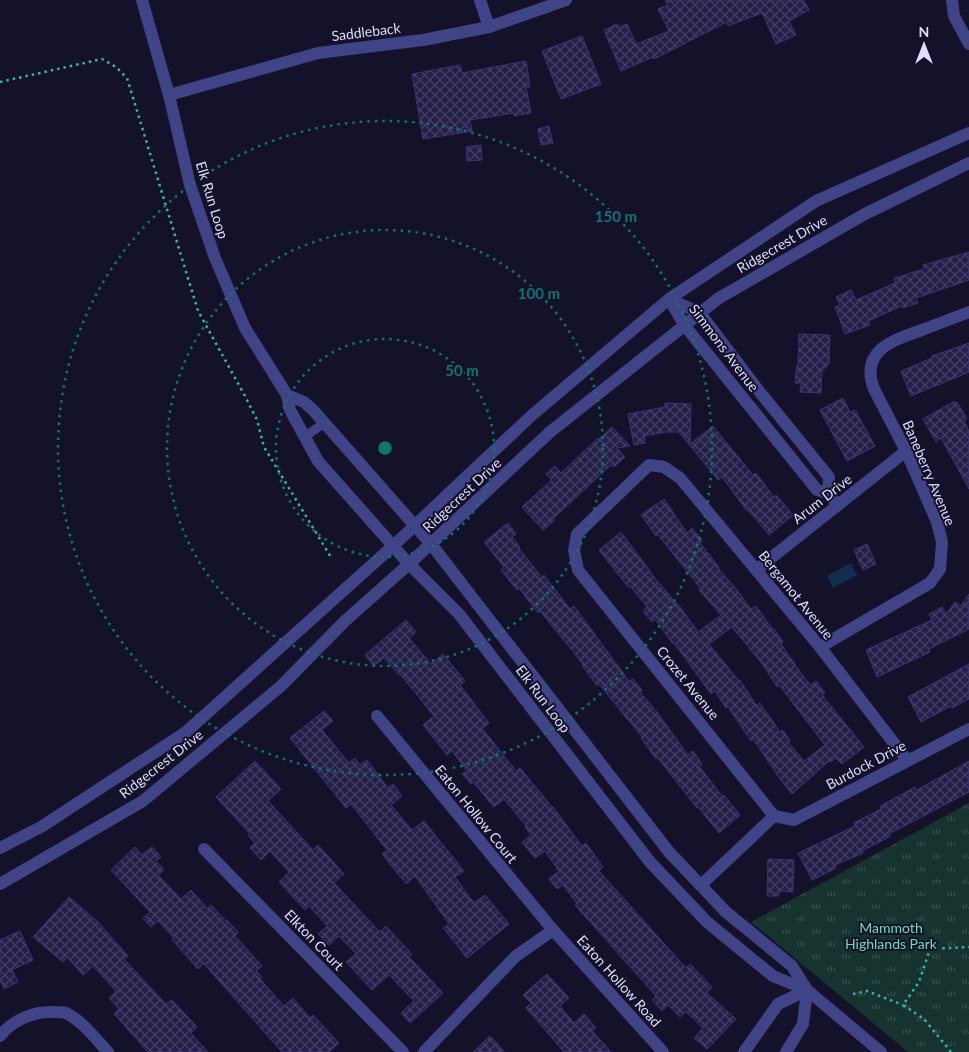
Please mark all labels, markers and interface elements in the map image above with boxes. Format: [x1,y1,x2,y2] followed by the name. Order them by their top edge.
[330,19,402,44] street label: Saddleback
[899,20,949,70] north arrow
[919,23,929,40] text: N
[193,159,232,241] street label: Elk Run Loop
[595,207,637,225] text: 150 m
[734,211,830,276] street label: Ridgecrest Drive
[518,284,560,302] text: 100 m
[686,301,763,395] street label: Simmons Avenue
[445,361,479,379] text: 50 m
[900,418,959,528] street label: Baneberry Avenue
[376,439,394,457] centre of rings
[419,454,505,535] street label: Ridgecrest Drive
[789,470,855,527] street label: Arum Drive
[755,547,837,643] street label: Bergamot Avenue
[653,642,723,723] street label: Crozet Avenue
[513,662,574,736] street label: Elk Run Loop
[116,726,206,802] street label: Ridgecrest Drive
[823,736,909,793] street label: Burdock Drive
[432,761,521,866] street label: Eaton Hollow Court
[281,906,348,974] street label: Elkton Court
[845,919,938,952] park label: Mammoth Highlands Park
[574,931,665,1030] street label: Eaton Hollow Road

